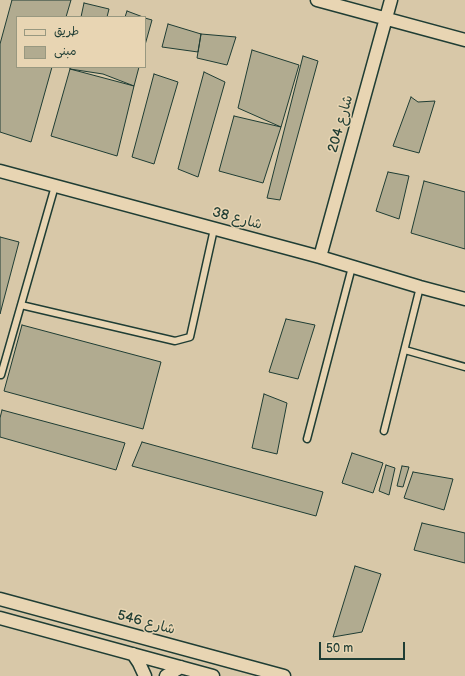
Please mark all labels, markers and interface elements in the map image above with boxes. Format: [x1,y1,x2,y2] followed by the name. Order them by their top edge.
[16,16,146,68] legend
[54,24,79,39] text: طريق
[54,44,77,59] text: مبنى
[325,93,357,155] street label: شارع 204
[210,204,264,234] street label: شارع 38
[115,607,177,639] street label: شارع 546
[321,634,407,660] scale bar
[326,641,353,656] text: 50 m

